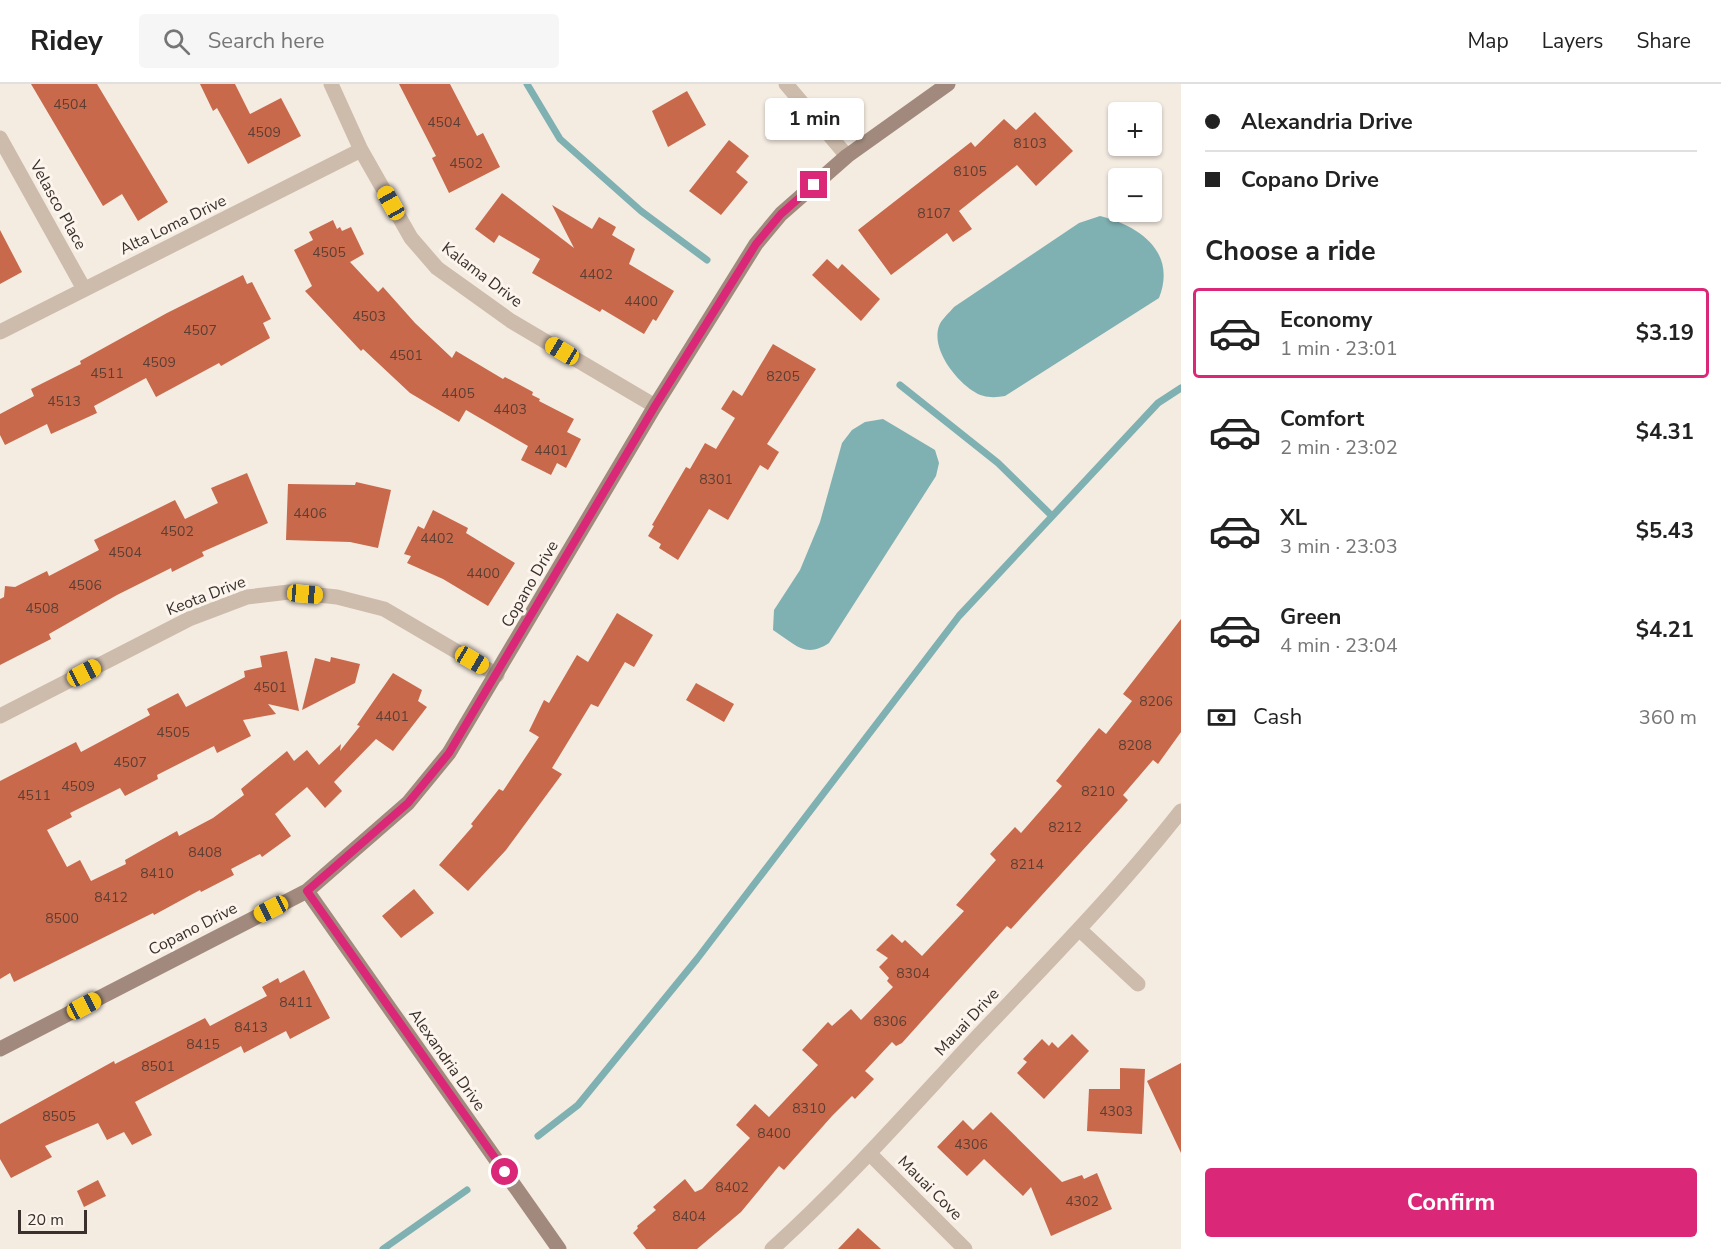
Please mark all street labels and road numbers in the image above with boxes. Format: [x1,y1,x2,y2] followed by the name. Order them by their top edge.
[24,156,92,254] street label: Velasco Place
[116,190,230,260] street label: Alta Loma Drive
[437,237,527,313] street label: Kalama Drive
[496,537,564,631] street label: Copano Drive
[163,571,249,621] street label: Keota Drive
[145,897,241,961] street label: Copano Drive
[930,983,1004,1061] street label: Mauai Drive
[404,1005,490,1115] street label: Alexandria Drive
[893,1151,967,1225] street label: Mauai Cove

